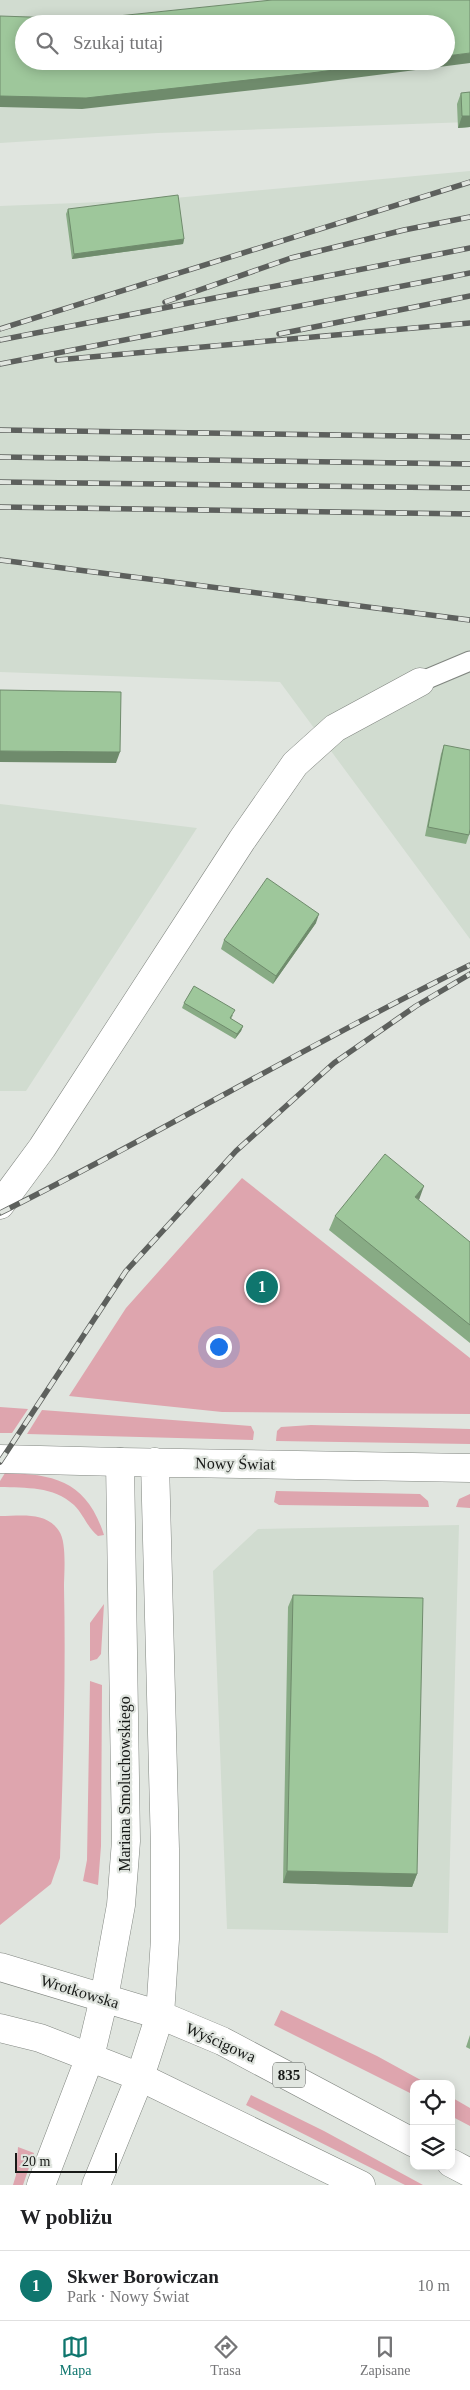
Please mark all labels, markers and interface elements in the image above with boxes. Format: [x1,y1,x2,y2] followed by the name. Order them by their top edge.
[15,15,455,70] search box
[33,29,61,57] icon: search
[73,32,163,53] text: Szukaj tutaj
[246,1268,278,1306] pin: 1
[206,1334,232,1360] your location
[195,1453,275,1474] street label: Nowy Świat
[116,1696,134,1872] street label: Mariana Smoluchowskiego
[39,1971,121,2011] street label: Wrotkowska
[183,2020,258,2066] street label: Wyścigowa
[273,2062,305,2088] road number: 835
[410,2080,455,2170] map controls
[410,2080,455,2125] button: locate
[410,2125,455,2170] button: layers
[15,2150,118,2173] scale bar
[22,2154,50,2169] text: 20 m
[20,2205,112,2229] text: W pobliżu
[67,2266,219,2287] text: Skwer Borowiczan
[32,2277,40,2294] text: 1
[418,2277,450,2294] text: 10 m
[67,2288,189,2305] text: Park · Nowy Świat
[59,2333,91,2379] tab: Mapa
[210,2333,241,2379] tab: Trasa
[360,2333,410,2379] tab: Zapisane

